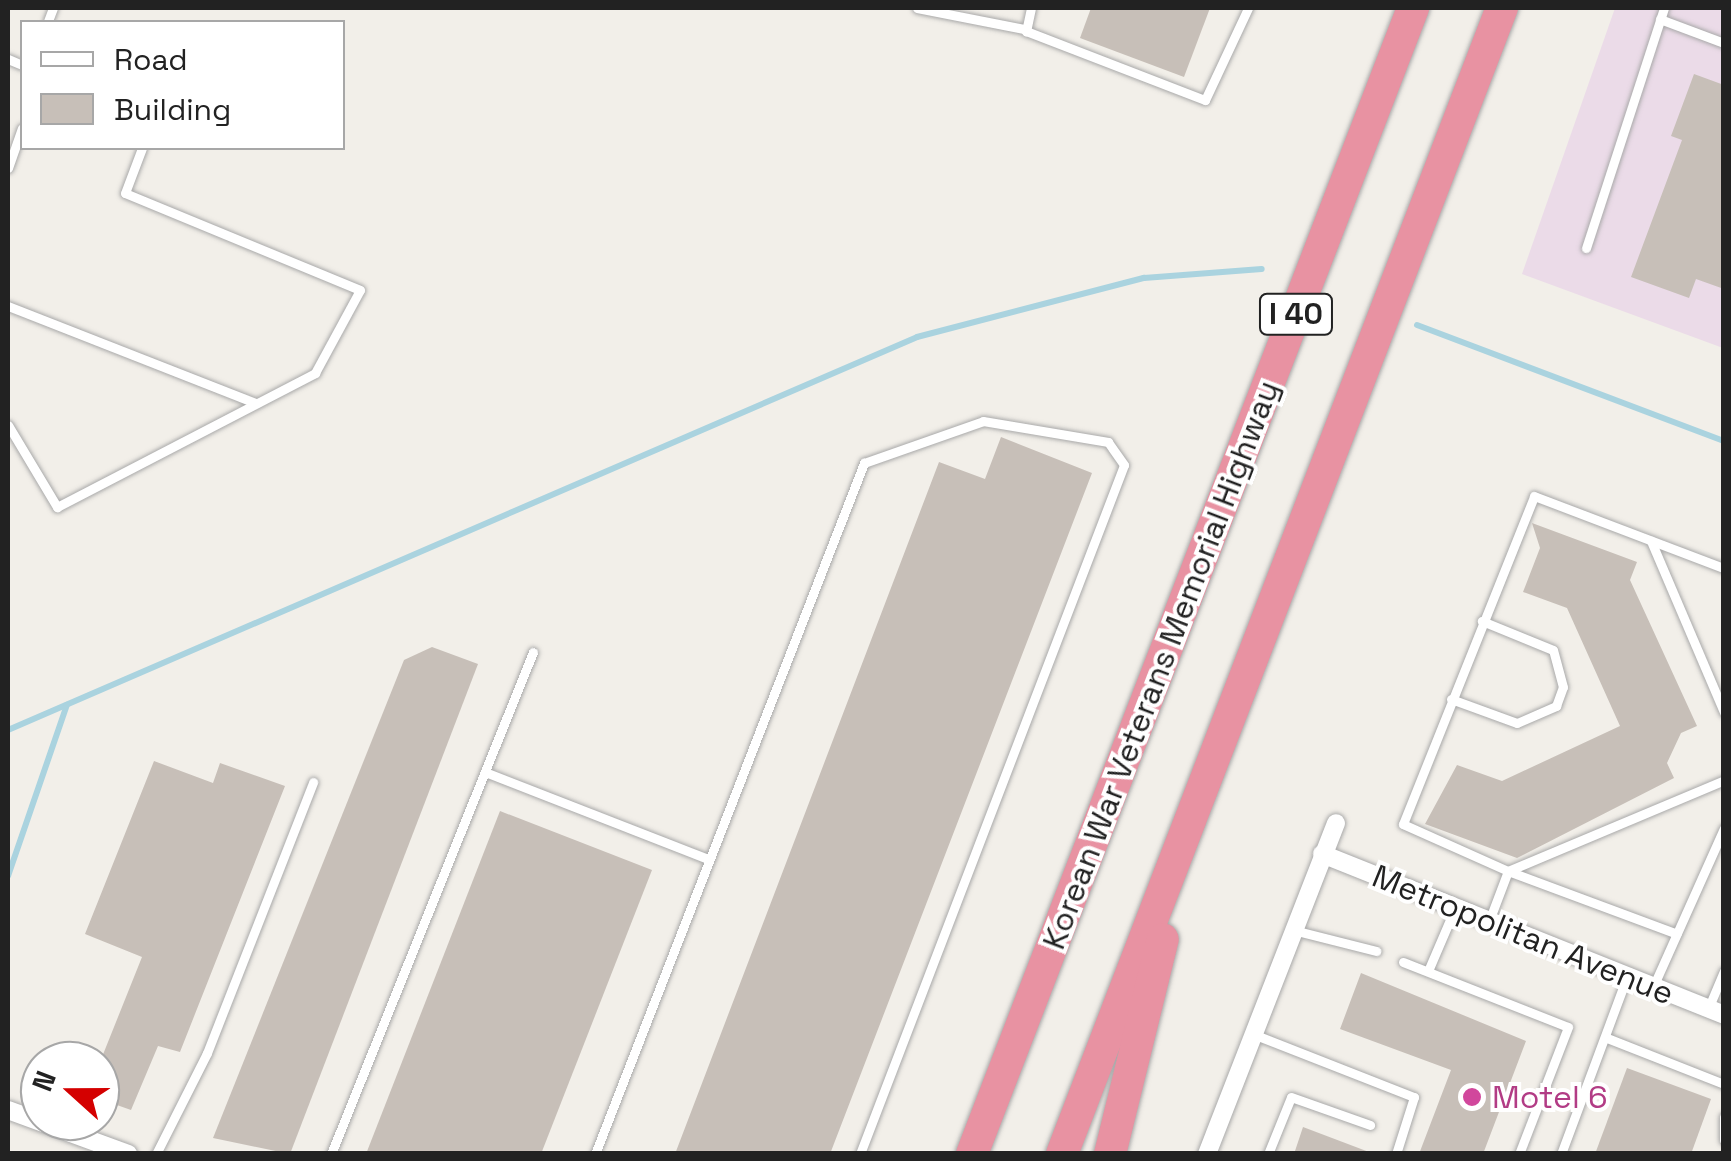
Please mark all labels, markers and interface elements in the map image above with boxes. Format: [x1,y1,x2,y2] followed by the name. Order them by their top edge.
[20,20,345,150] legend
[114,40,188,79] text: Road
[114,90,231,129] text: Building
[1258,289,1334,339] road number: I 40
[1034,375,1288,955] street label: Korean War Veterans Memorial Highway
[1367,857,1679,1013] street label: Metropolitan Avenue
[20,1041,120,1141] north arrow
[24,1066,64,1096] text: N
[1492,1078,1608,1116] place label: Motel 6
[1461,1086,1483,1108] marker: Motel 6

